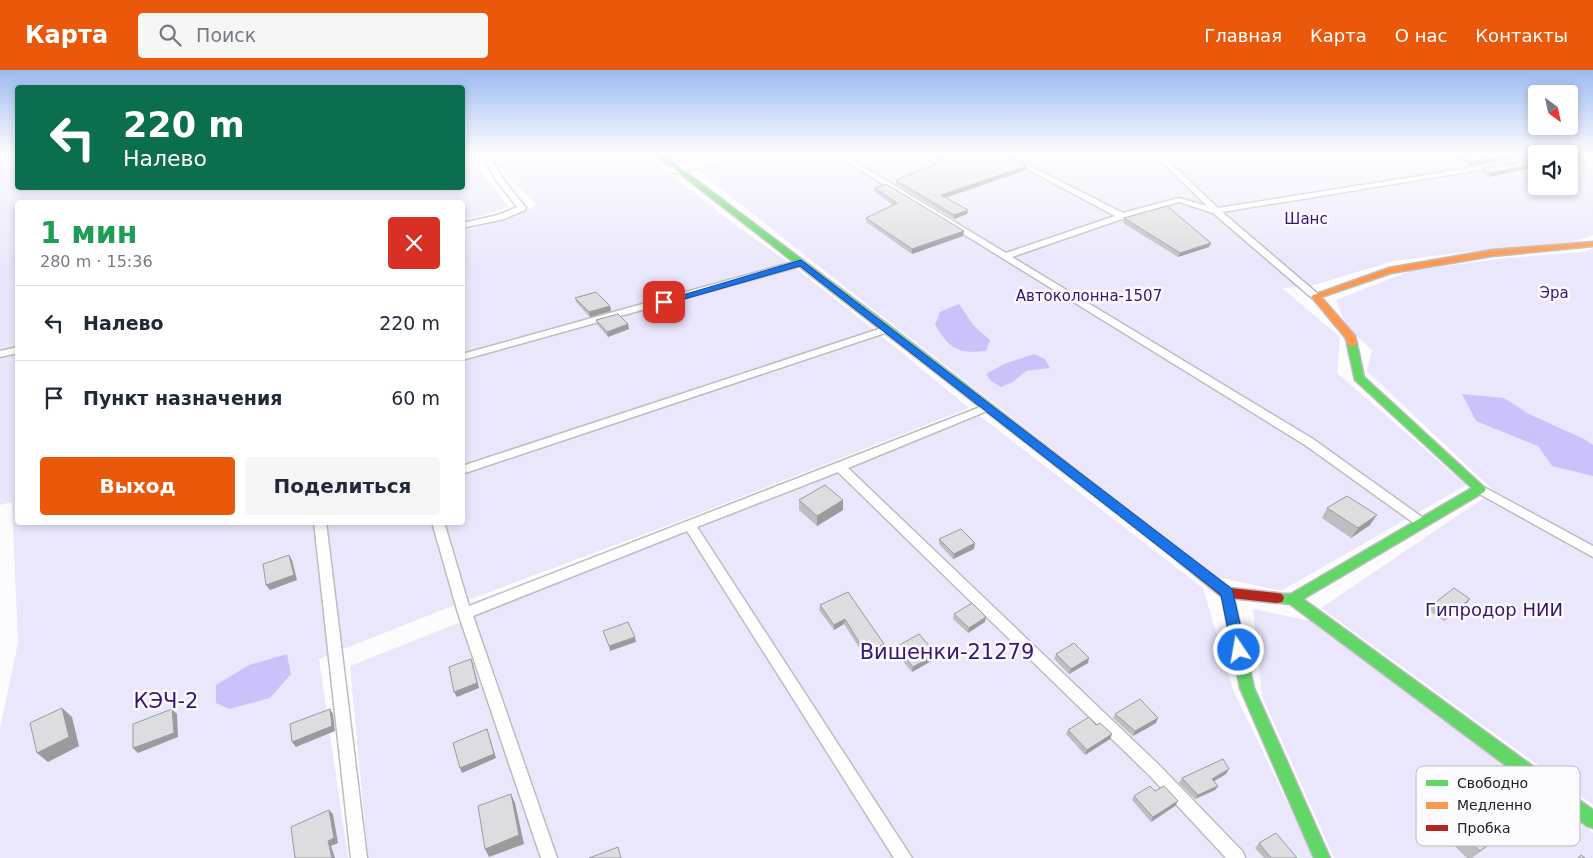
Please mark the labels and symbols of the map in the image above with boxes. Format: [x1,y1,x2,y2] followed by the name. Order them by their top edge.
[1528,85,1578,135] north arrow
[1284,210,1328,228] park label: Шанс
[643,281,685,323] pin
[1539,284,1569,302] park label: Эра
[1016,287,1162,305] park label: Автоколонна-1507
[1425,599,1563,620] park label: Гипродор НИИ
[1212,623,1264,675] position arrow
[860,640,1034,664] park label: Вишенки-21279
[134,689,198,713] park label: КЭЧ-2
[1416,766,1580,846] legend
[1457,775,1528,791] text: Свободно
[1457,797,1532,813] text: Медленно
[1457,820,1511,836] text: Пробка

